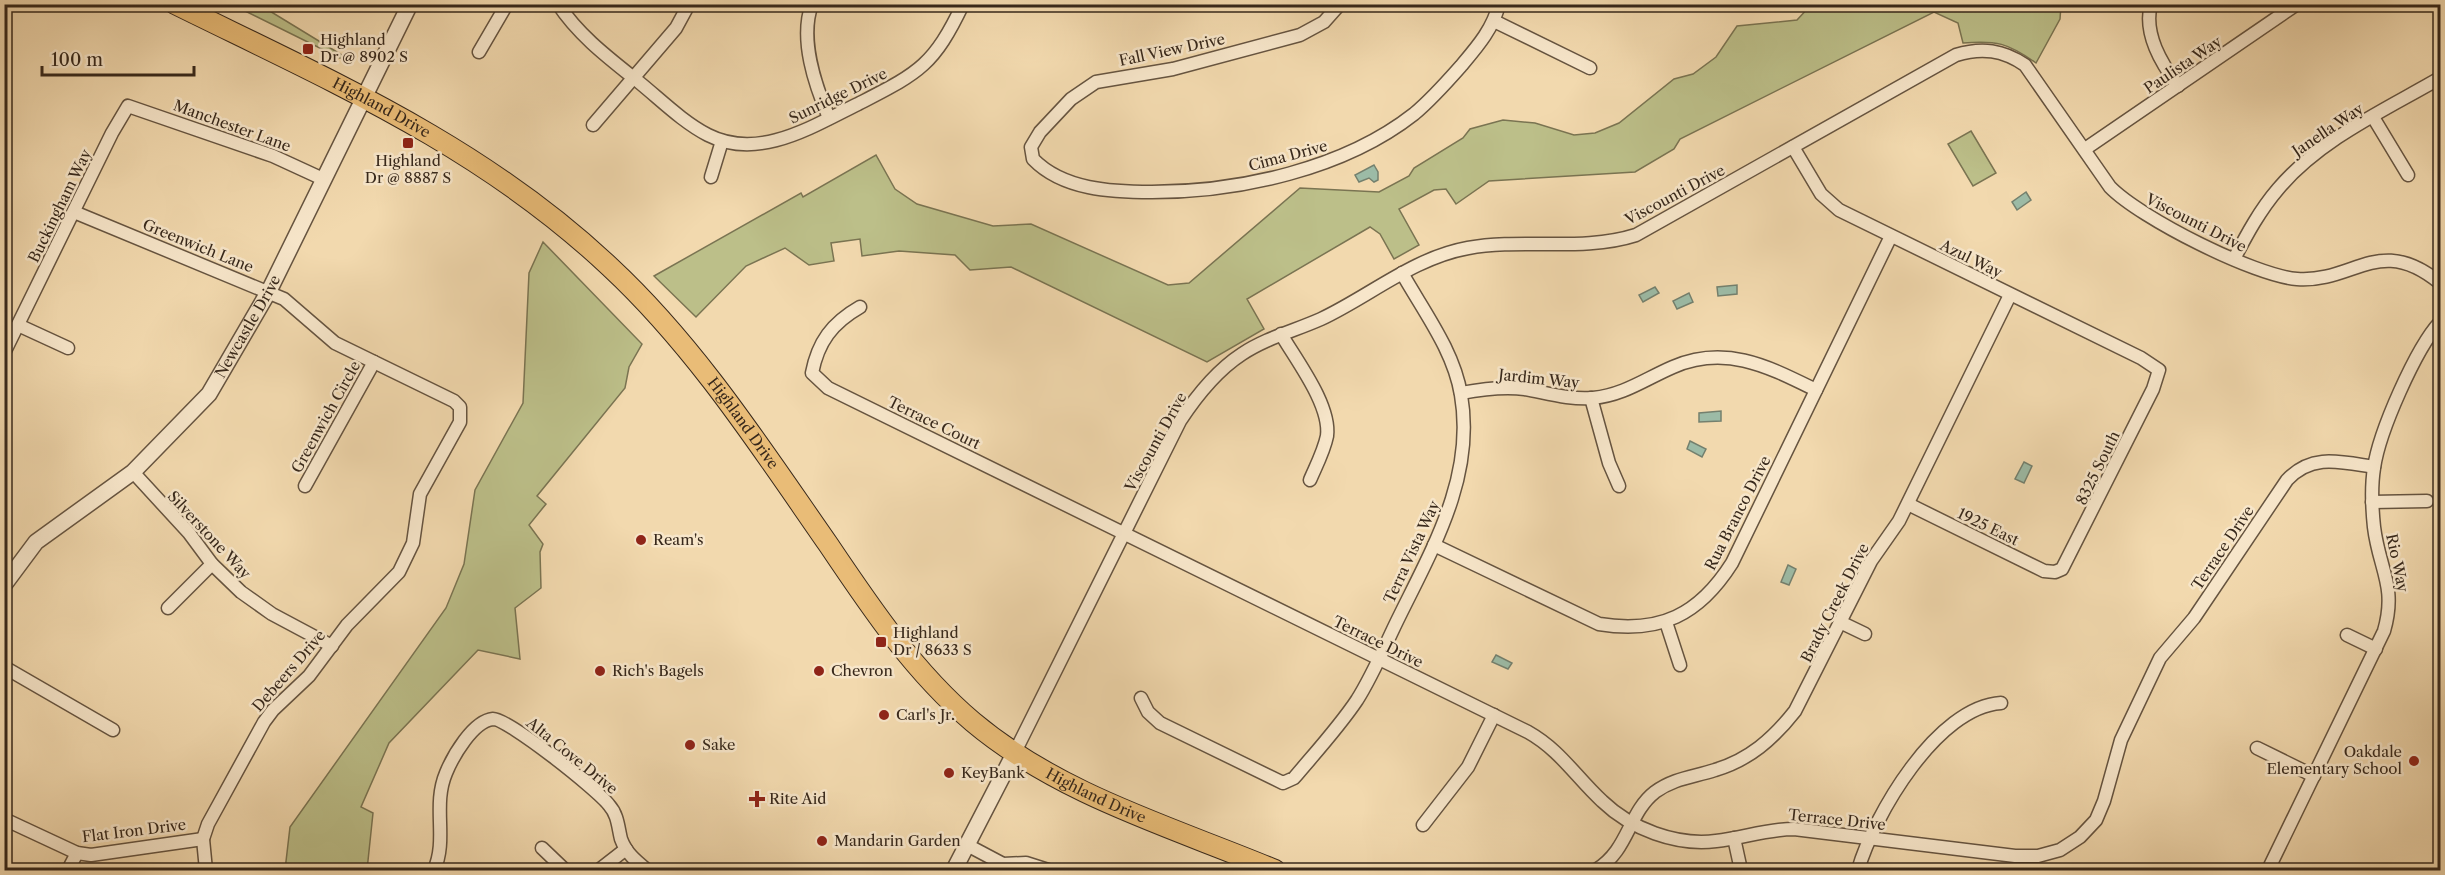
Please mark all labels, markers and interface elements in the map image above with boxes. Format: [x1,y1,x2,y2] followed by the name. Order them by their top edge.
[1117,29,1227,70] street label: Fall View Drive
[320,30,408,66] place label: Highland Dr @ 8902 S
[2140,31,2226,98] street label: Paulista Way
[42,39,194,77] scale bar
[301,42,315,56] marker: Highland Dr @ 8902 S
[51,49,103,71] text: 100 m
[786,64,890,128] street label: Sunridge Drive
[329,73,434,142] street label: Highland Drive
[171,95,294,156] street label: Manchester Lane
[2287,98,2367,161] street label: Janella Way
[401,136,415,150] marker: Highland Dr @ 8887 S
[1246,136,1329,175] street label: Cima Drive
[24,145,96,266] street label: Buckingham Way
[365,151,451,187] place label: Highland Dr @ 8887 S
[1621,160,1728,229] street label: Viscounti Drive
[2142,189,2250,256] street label: Viscounti Drive
[140,215,256,276] street label: Greenwich Lane
[1936,235,2006,282] street label: Azul Way
[210,272,284,381] street label: Newcastle Drive
[287,357,364,476] street label: Greenwich Circle
[1496,365,1581,392] street label: Jardim Way
[704,373,783,472] street label: Highland Drive
[1120,389,1191,496] street label: Viscounti Drive
[885,392,984,453] street label: Terrace Court
[2071,427,2124,508] street label: 8325 South
[1700,452,1775,573] street label: Rua Branco Drive
[164,487,255,583] street label: Silverstone Way
[1379,497,1444,606] street label: Terra Vista Way
[2187,502,2258,594] street label: Terrace Drive
[1954,504,2023,550] street label: 1925 East
[653,530,704,549] place label: Ream's
[2382,532,2413,594] street label: Rio Way
[634,533,648,547] marker: Ream's
[1796,540,1873,666] street label: Brady Creek Drive
[1330,612,1426,672] street label: Terrace Drive
[893,623,972,659] place label: Highland Dr / 8633 S
[248,626,329,715] street label: Debeers Drive
[874,635,888,649] marker: Highland Dr / 8633 S
[612,661,704,680] place label: Rich's Bagels
[831,661,894,680] place label: Chevron
[593,664,607,678] marker: Rich's Bagels
[812,664,826,678] marker: Chevron
[896,705,955,724] place label: Carl's Jr.
[877,708,891,722] marker: Carl's Jr.
[522,712,622,798] street label: Alta Cove Drive
[702,735,735,754] place label: Sake
[683,738,697,752] marker: Sake
[2267,742,2403,778] place label: Oakdale Elementary School
[2407,754,2421,768] marker: Oakdale Elementary School
[961,763,1026,782] place label: KeyBank
[1043,764,1149,827] street label: Highland Drive
[942,766,956,780] marker: KeyBank
[769,789,826,808] place label: Rite Aid
[750,792,764,806] marker: Rite Aid
[1787,805,1887,834] street label: Terrace Drive
[81,815,187,846] street label: Flat Iron Drive
[834,831,961,850] place label: Mandarin Garden
[815,834,829,848] marker: Mandarin Garden

